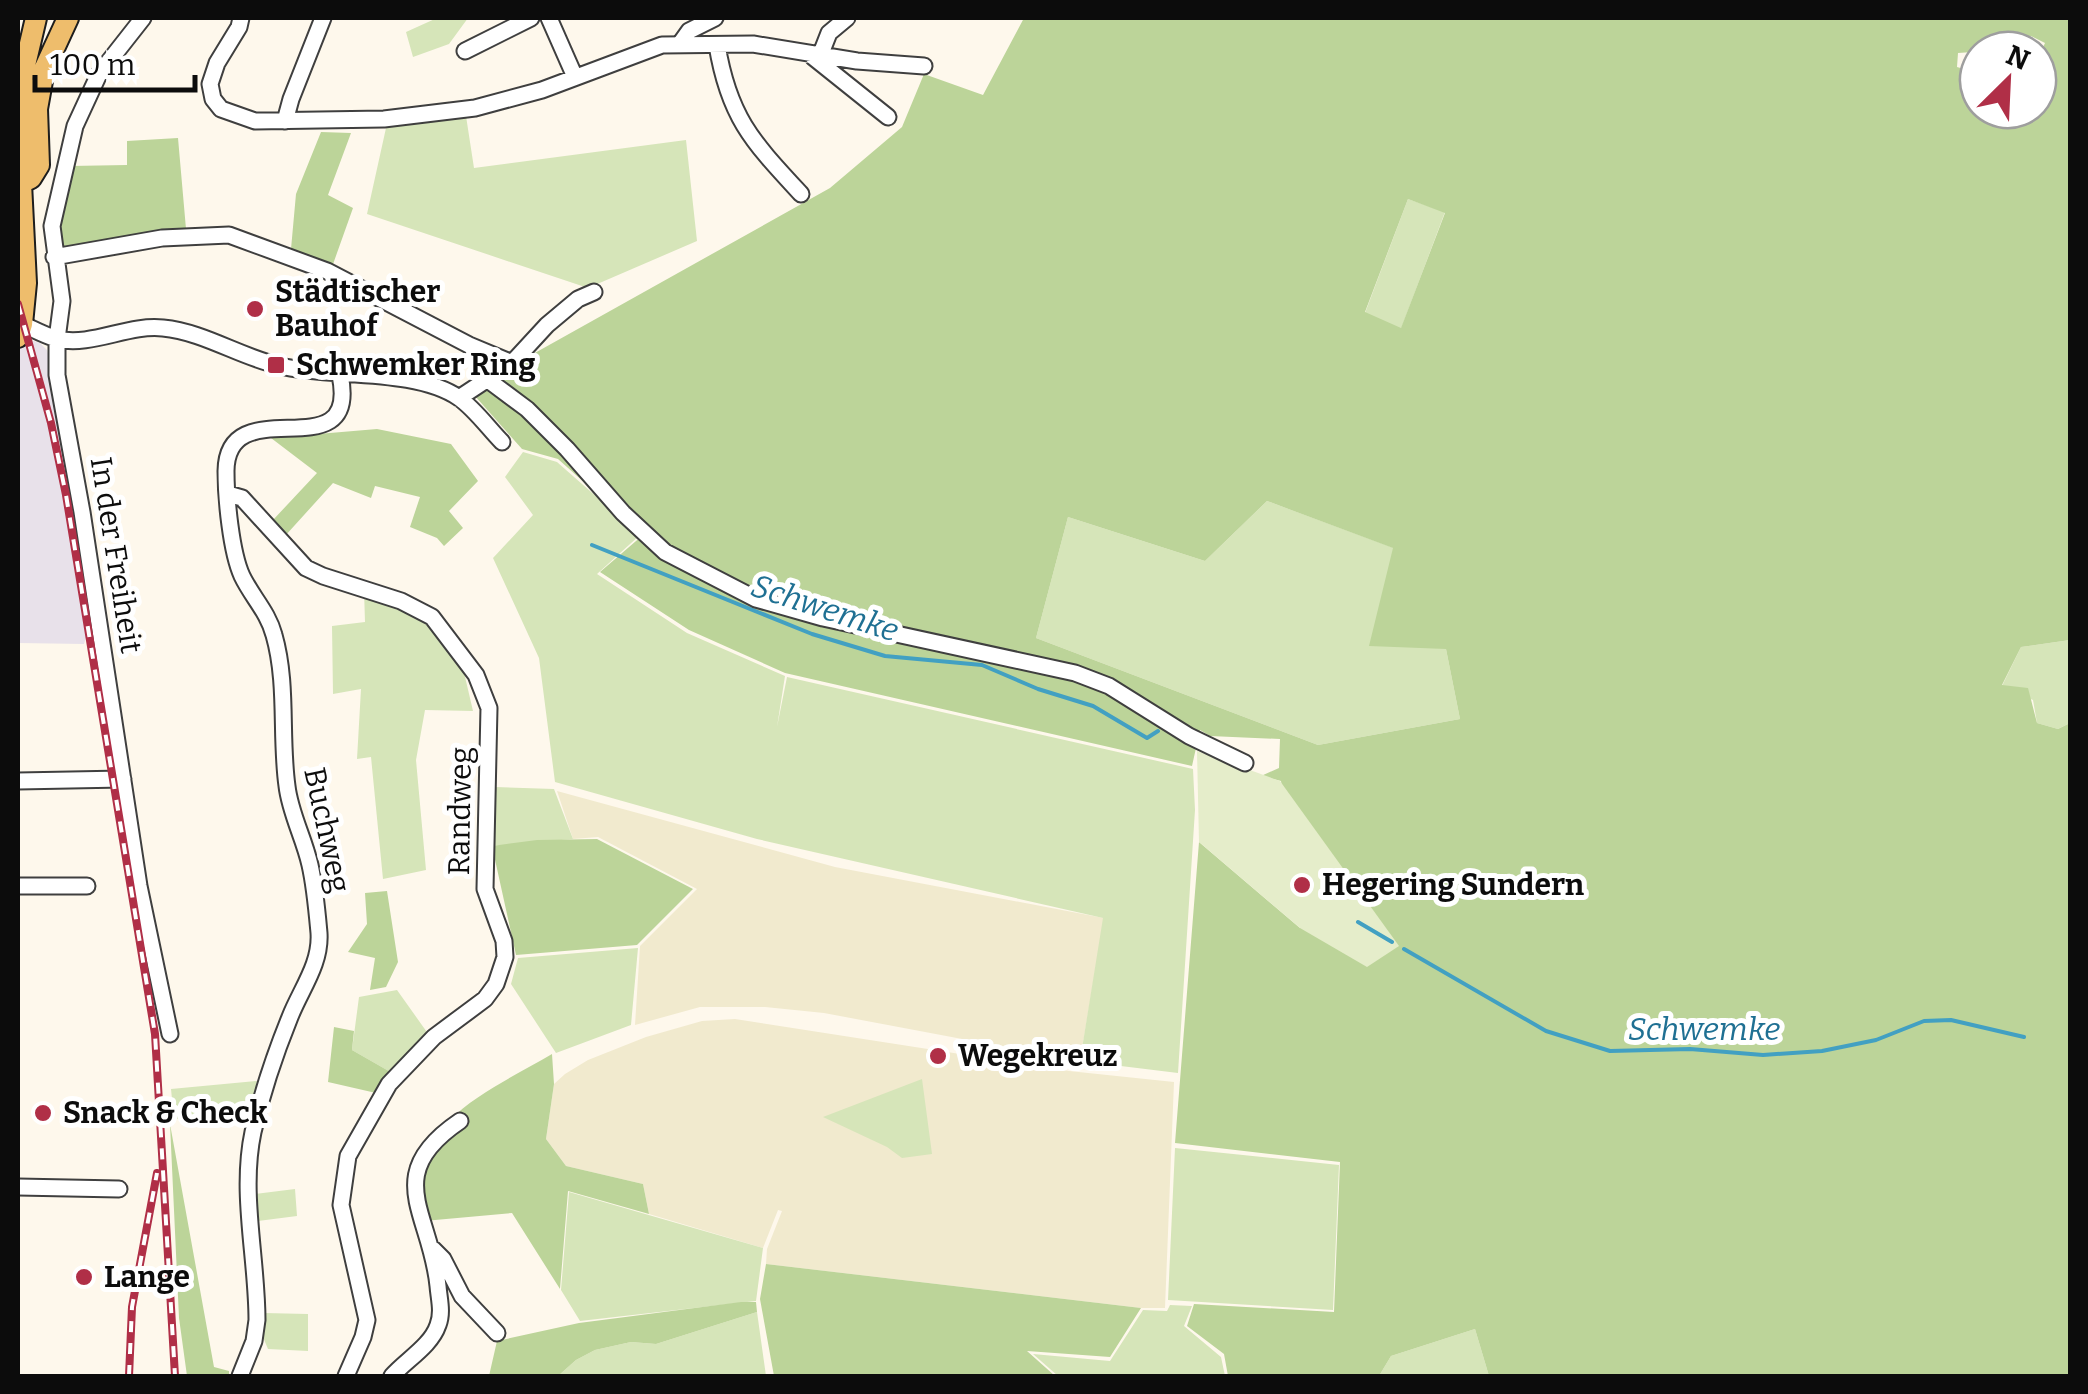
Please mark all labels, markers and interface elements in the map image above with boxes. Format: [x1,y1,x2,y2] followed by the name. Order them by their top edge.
[35,30,195,92] scale bar
[1958,30,2058,130] north arrow
[2001,38,2035,77] text: N
[50,47,136,83] text: 100 m
[275,274,440,344] place label: Städtischer Bauhof
[244,298,266,320] marker: Städtischer Bauhof
[296,347,536,383] place label: Schwemker Ring
[265,354,287,376] marker: Schwemker Ring
[83,454,149,656] street label: In der Freiheit
[747,566,903,650] water label: Schwemke
[441,746,479,876] street label: Randweg
[296,764,358,896] street label: Buchweg
[1322,867,1585,903] place label: Hegering Sundern
[1291,874,1313,896] marker: Hegering Sundern
[1628,1010,1780,1048] water label: Schwemke
[958,1038,1118,1074] place label: Wegekreuz
[927,1045,949,1067] marker: Wegekreuz
[63,1095,268,1131] place label: Snack & Check
[32,1102,54,1124] marker: Snack & Check
[104,1259,190,1295] place label: Lange
[73,1266,95,1288] marker: Lange

